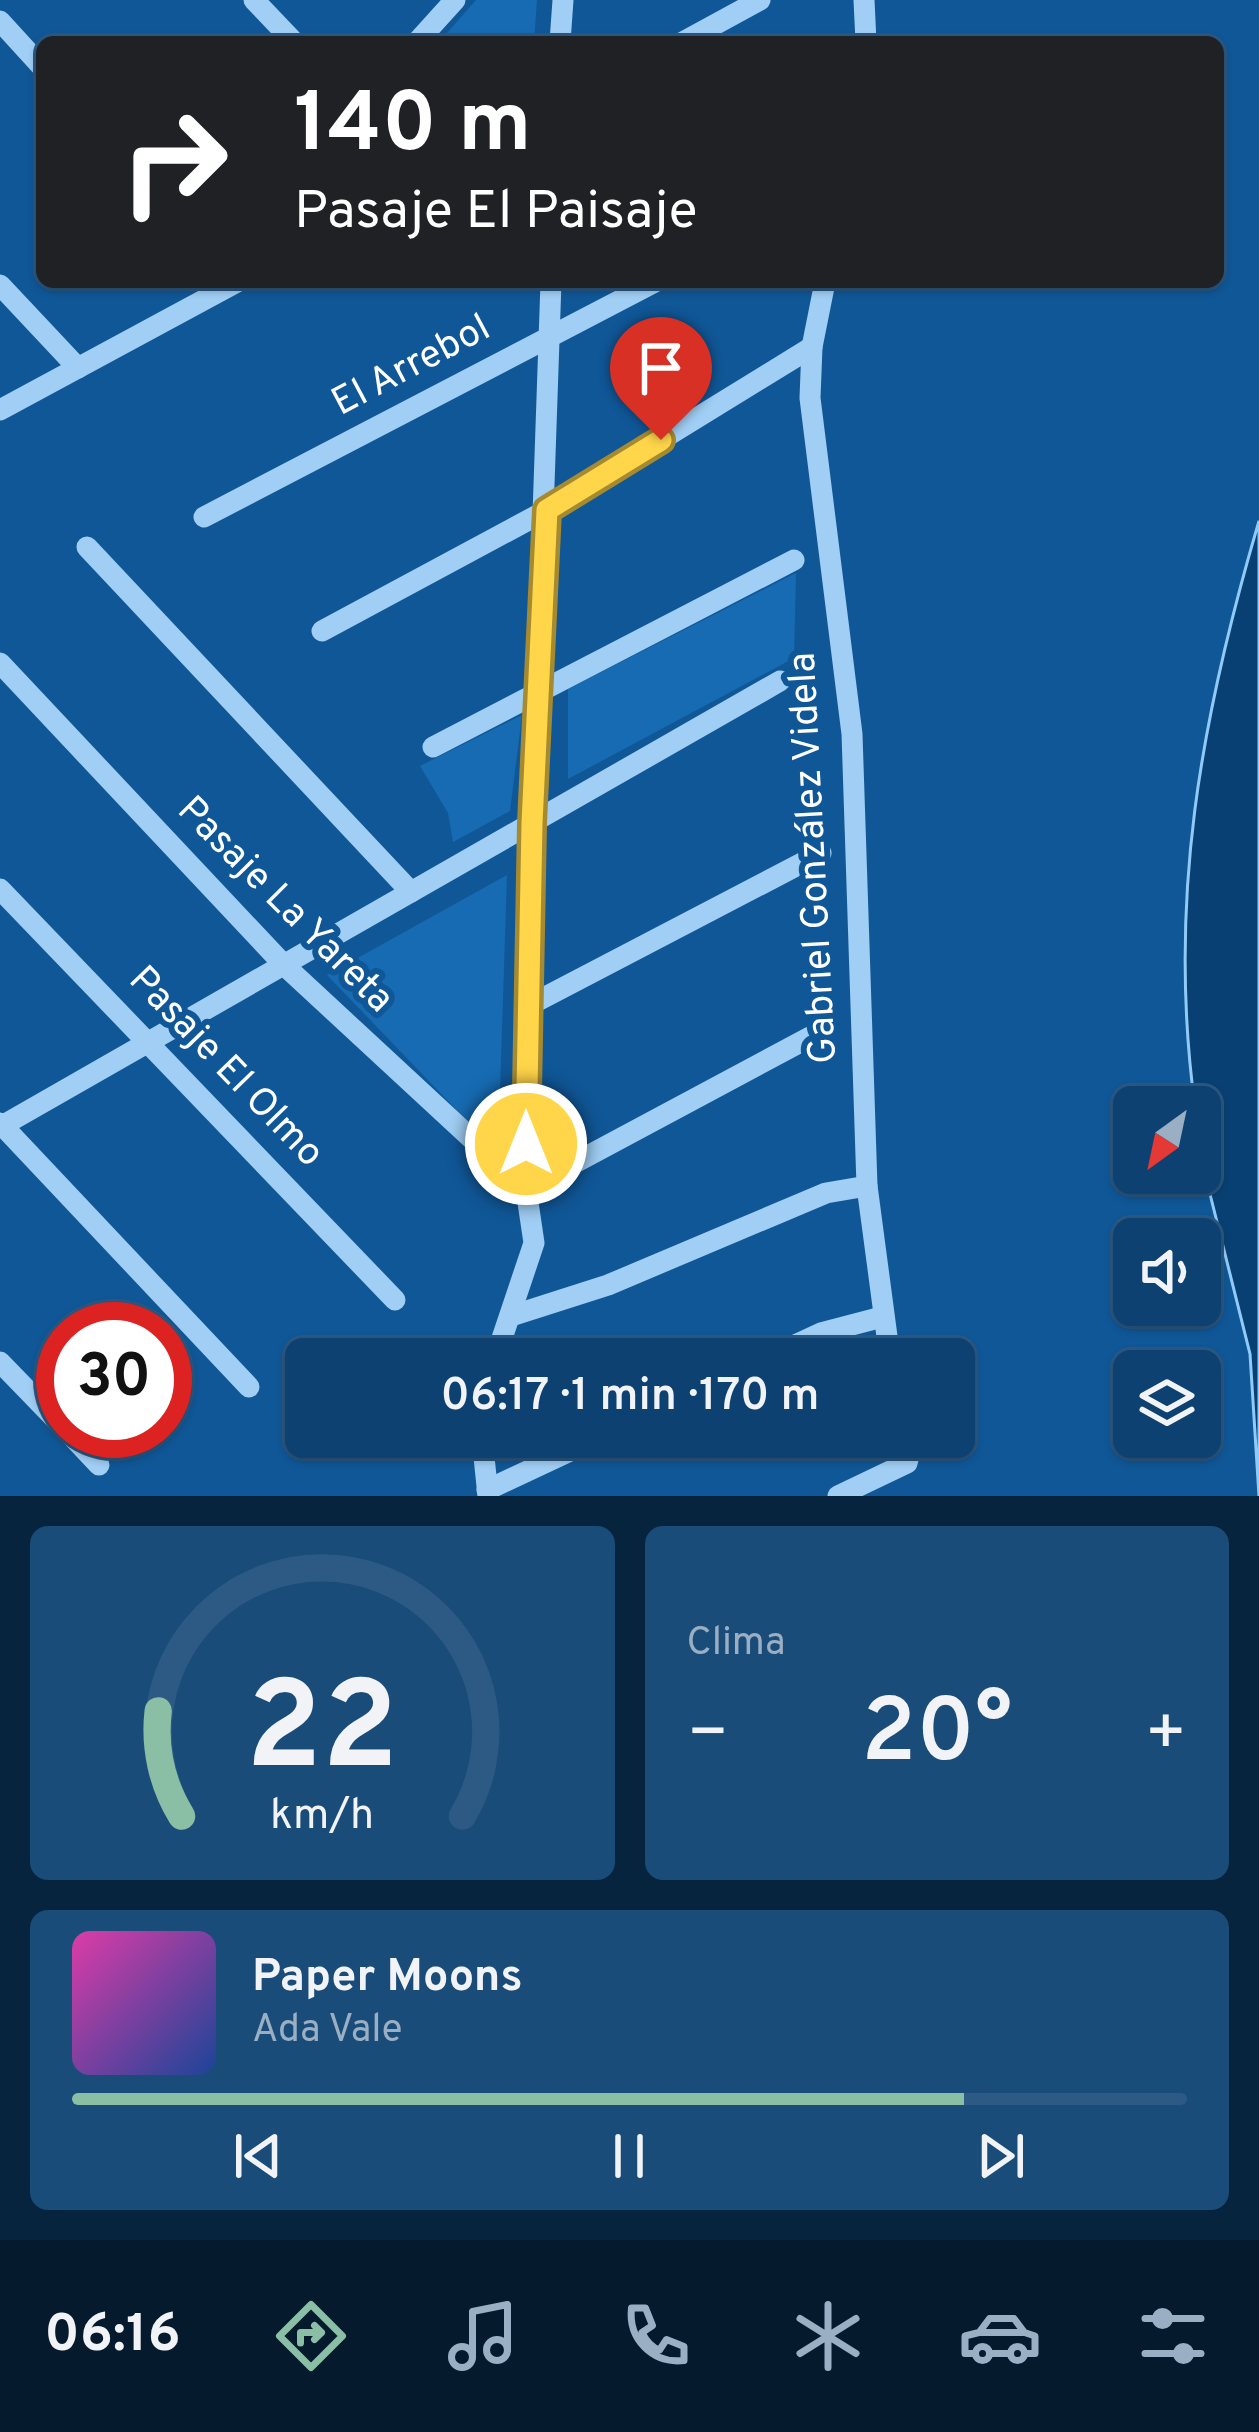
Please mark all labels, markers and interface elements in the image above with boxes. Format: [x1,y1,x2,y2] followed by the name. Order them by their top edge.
[294,75,531,181] text: 140 m
[96,84,252,240] icon: right
[294,179,697,248] text: Pasaje El Paisaje
[324,305,500,429] street label: El Arrebol
[610,317,712,440] pin
[628,335,694,401] icon: arrive
[780,651,850,1065] street label: Gabriel González Videla
[165,787,403,1025] street label: Pasaje La Yareta
[117,957,333,1179] street label: Pasaje El Olmo
[463,1081,589,1207] position arrow
[1113,1086,1221,1194] north arrow
[1113,1086,1221,1458] map controls
[1113,1218,1221,1326] button: sound
[36,1302,192,1458] speed limit sign: 30
[1113,1350,1221,1458] button: layers
[441,1369,819,1426] text: 06:17 · 1 min · 170 m
[687,1620,786,1669] text: Clima
[246,1655,399,1813] text: 22
[861,1680,1012,1793] text: 20°
[687,1695,729,1778] text: −
[1144,1695,1187,1778] text: +
[270,1790,374,1844] text: km/h
[252,1950,523,2007] text: Paper Moons
[252,2007,403,2056] text: Ada Vale
[225,2123,291,2189] icon: previous
[596,2123,662,2189] icon: pause
[968,2123,1034,2189] icon: next
[269,2294,353,2378] icon: directions
[441,2294,525,2378] icon: music
[614,2294,698,2378] icon: phone
[786,2294,870,2378] icon: climate
[958,2294,1042,2378] icon: car
[1131,2294,1215,2378] icon: filters
[44,2302,181,2371] text: 06:16

